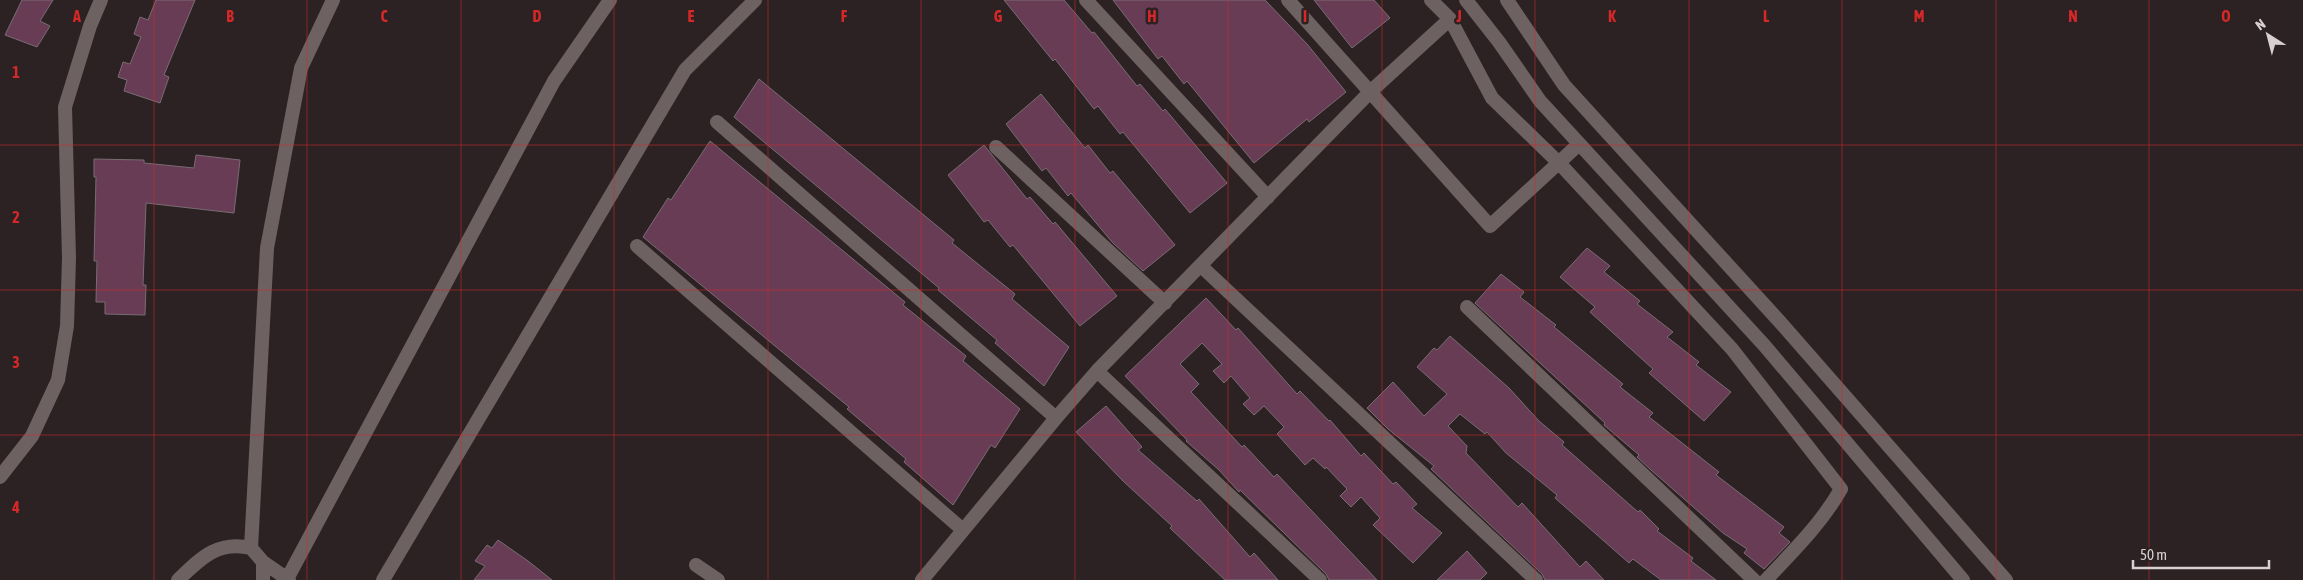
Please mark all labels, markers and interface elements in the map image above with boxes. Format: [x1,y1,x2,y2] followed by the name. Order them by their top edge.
[72,7,81,25] text: A
[226,7,234,25] text: B
[380,7,388,25] text: C
[533,7,542,25] text: D
[688,7,695,25] text: E
[841,7,848,25] text: F
[994,7,1003,25] text: G
[1147,7,1157,25] text: H
[1303,7,1307,25] text: I
[1455,7,1462,25] text: J
[1608,7,1616,25] text: K
[1763,7,1770,25] text: L
[1914,7,1924,25] text: M
[2068,7,2078,25] text: N
[2221,7,2231,25] text: O
[2243,10,2293,60] north arrow
[2252,16,2268,33] text: N
[12,63,20,81] text: 1
[12,208,20,226] text: 2
[12,353,20,371] text: 3
[11,498,20,516] text: 4
[2133,538,2269,570] scale bar
[2140,546,2167,563] text: 50 m

